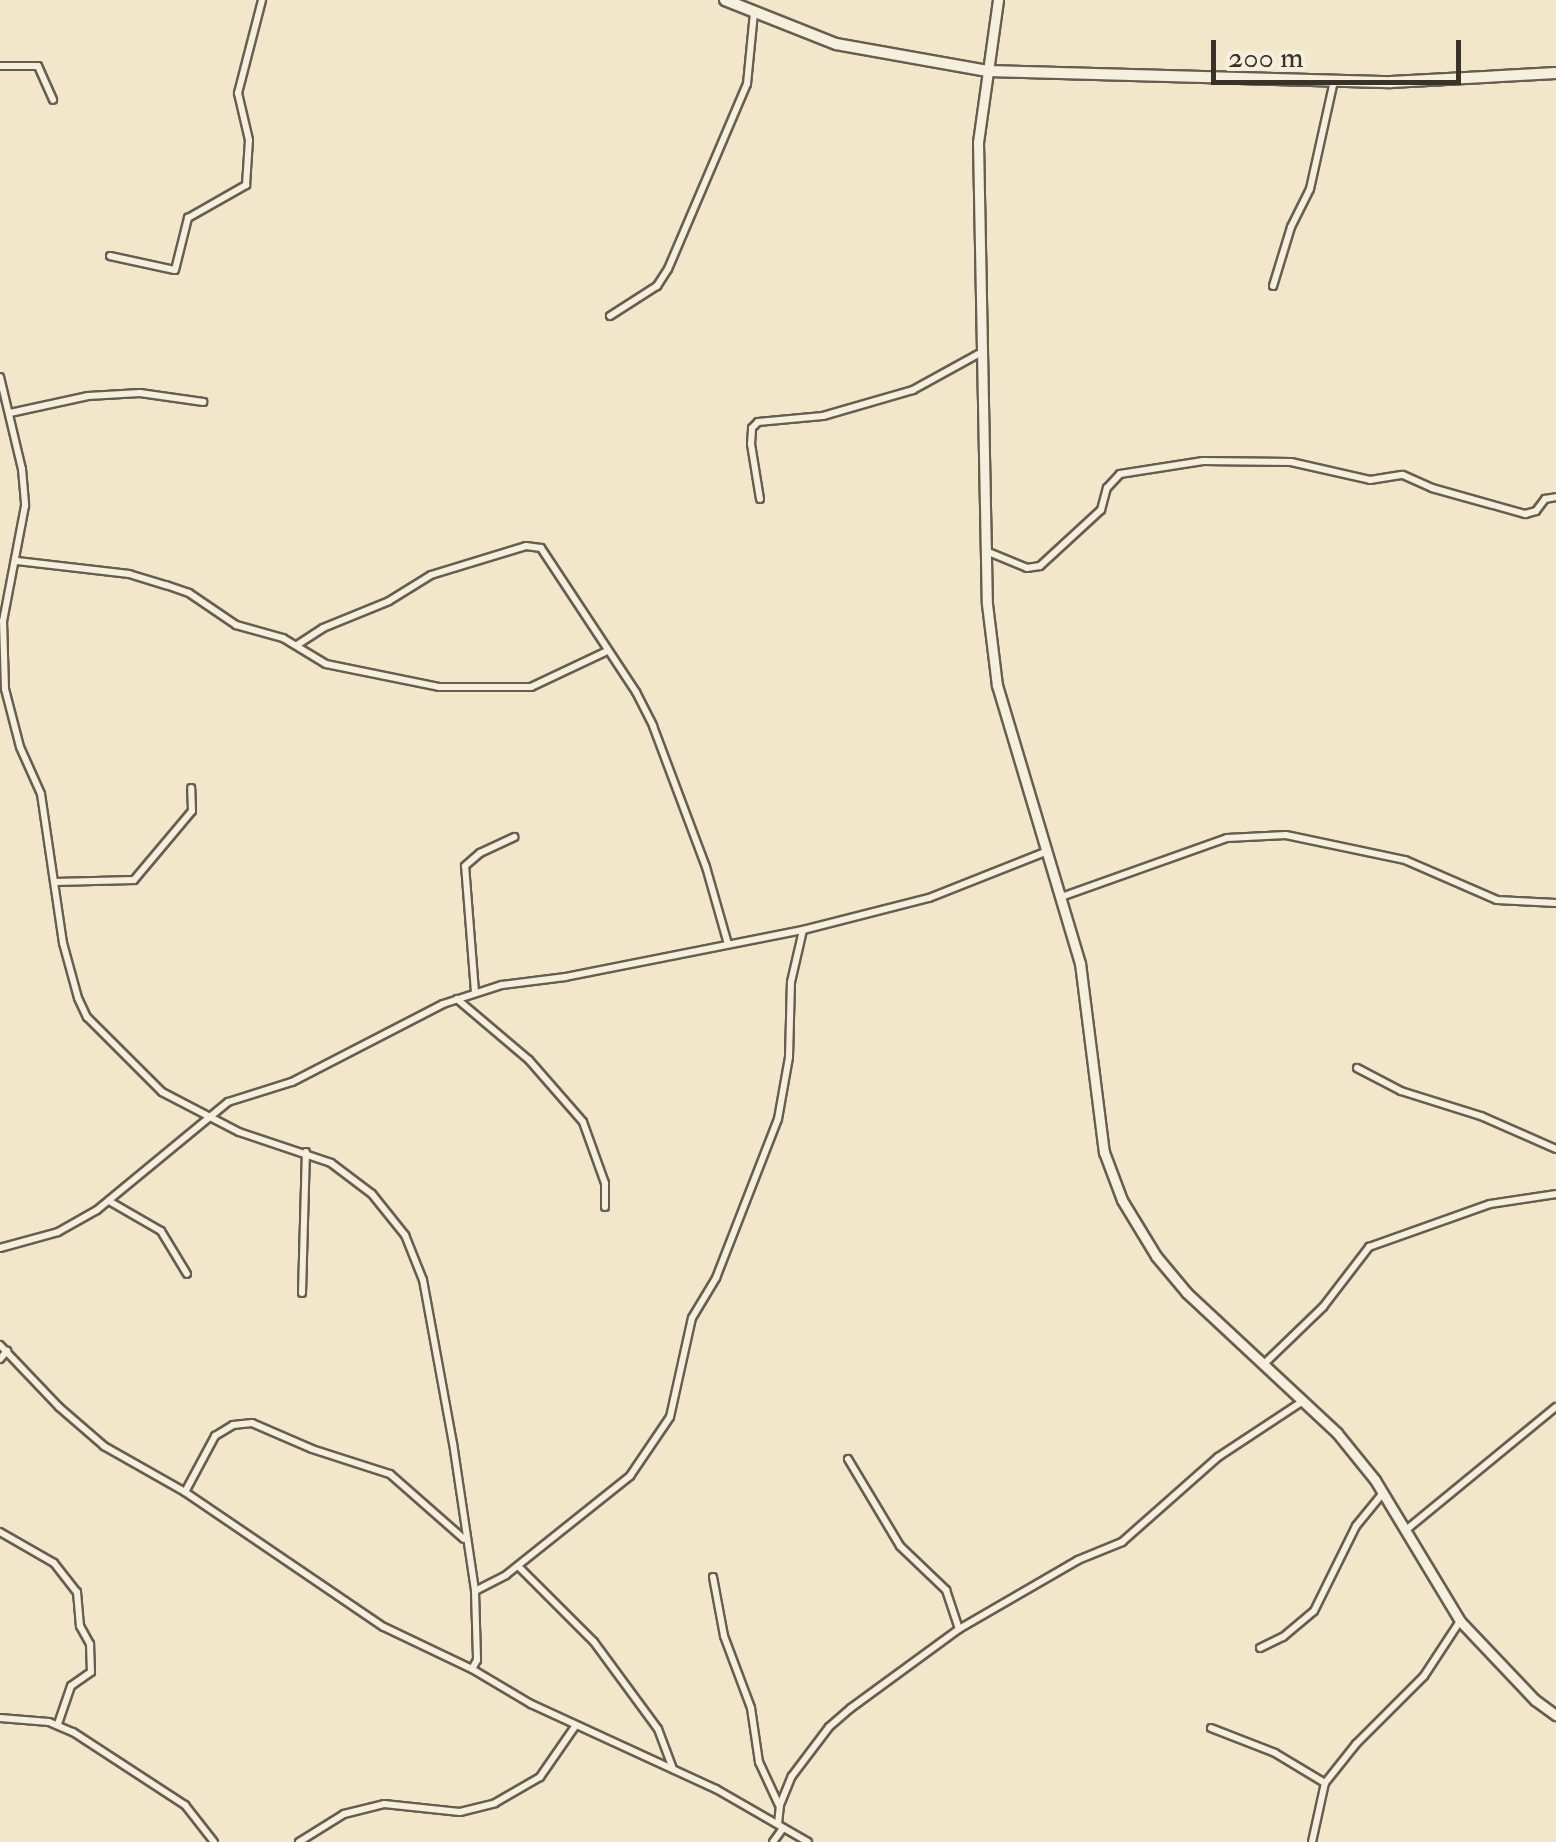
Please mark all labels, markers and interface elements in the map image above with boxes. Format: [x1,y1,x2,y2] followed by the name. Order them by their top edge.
[1216,20,1466,82] scale bar
[1228,39,1304,76] text: 200 m

